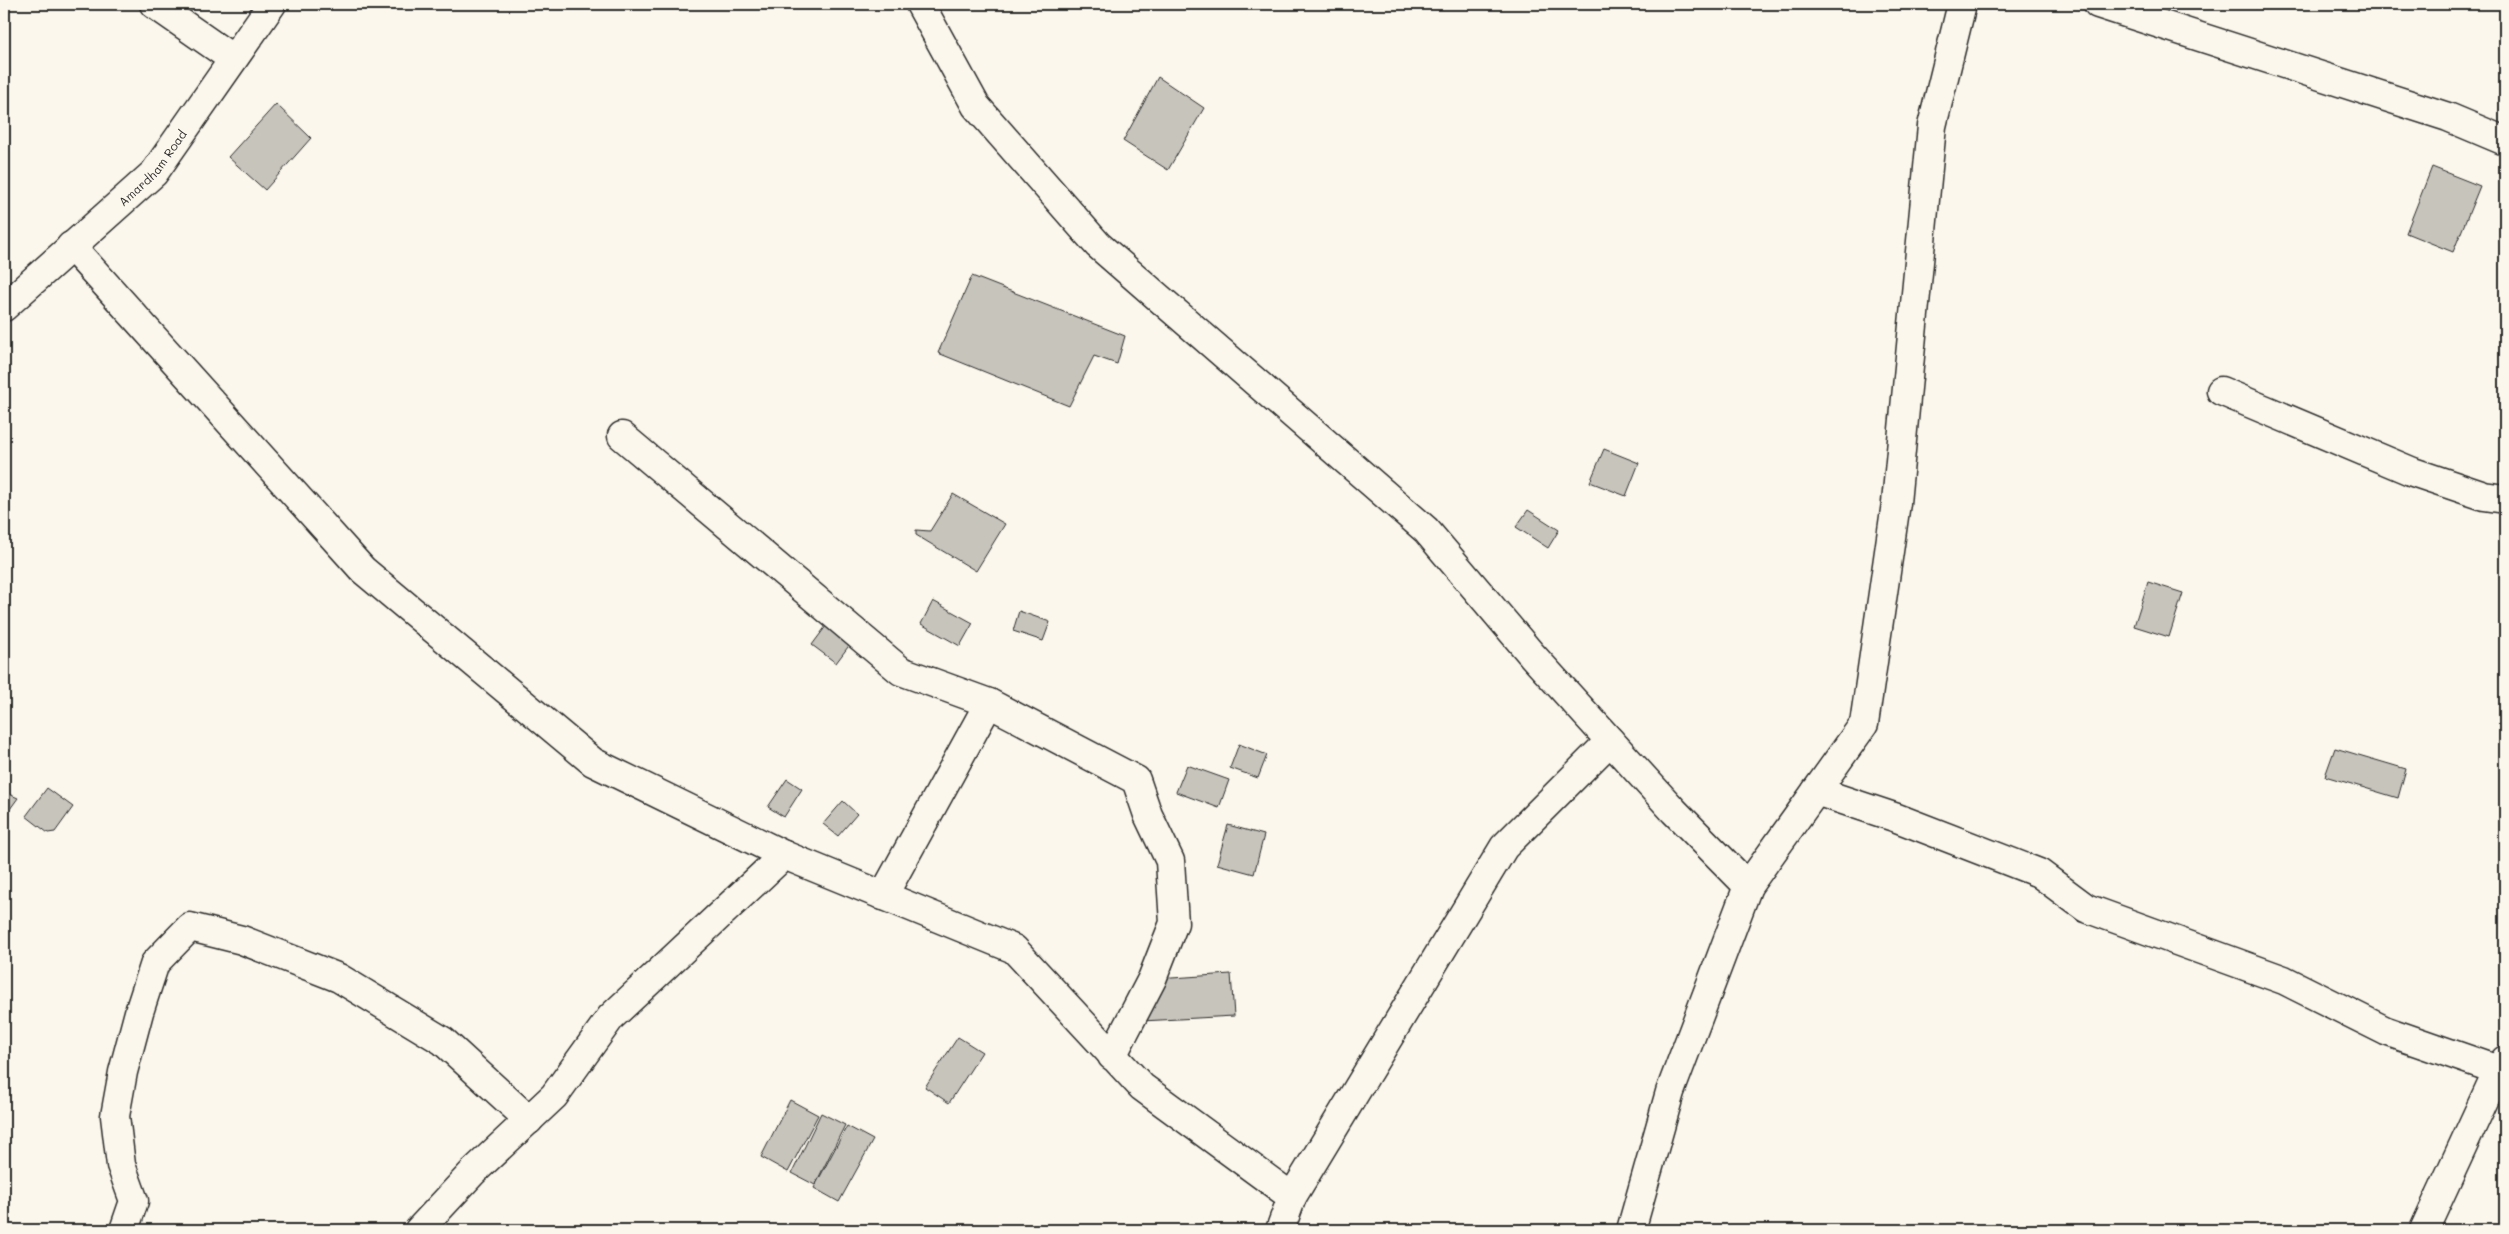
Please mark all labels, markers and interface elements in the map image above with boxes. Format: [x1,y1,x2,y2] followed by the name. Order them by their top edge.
[115,126,190,209] street label: Amardham Road

